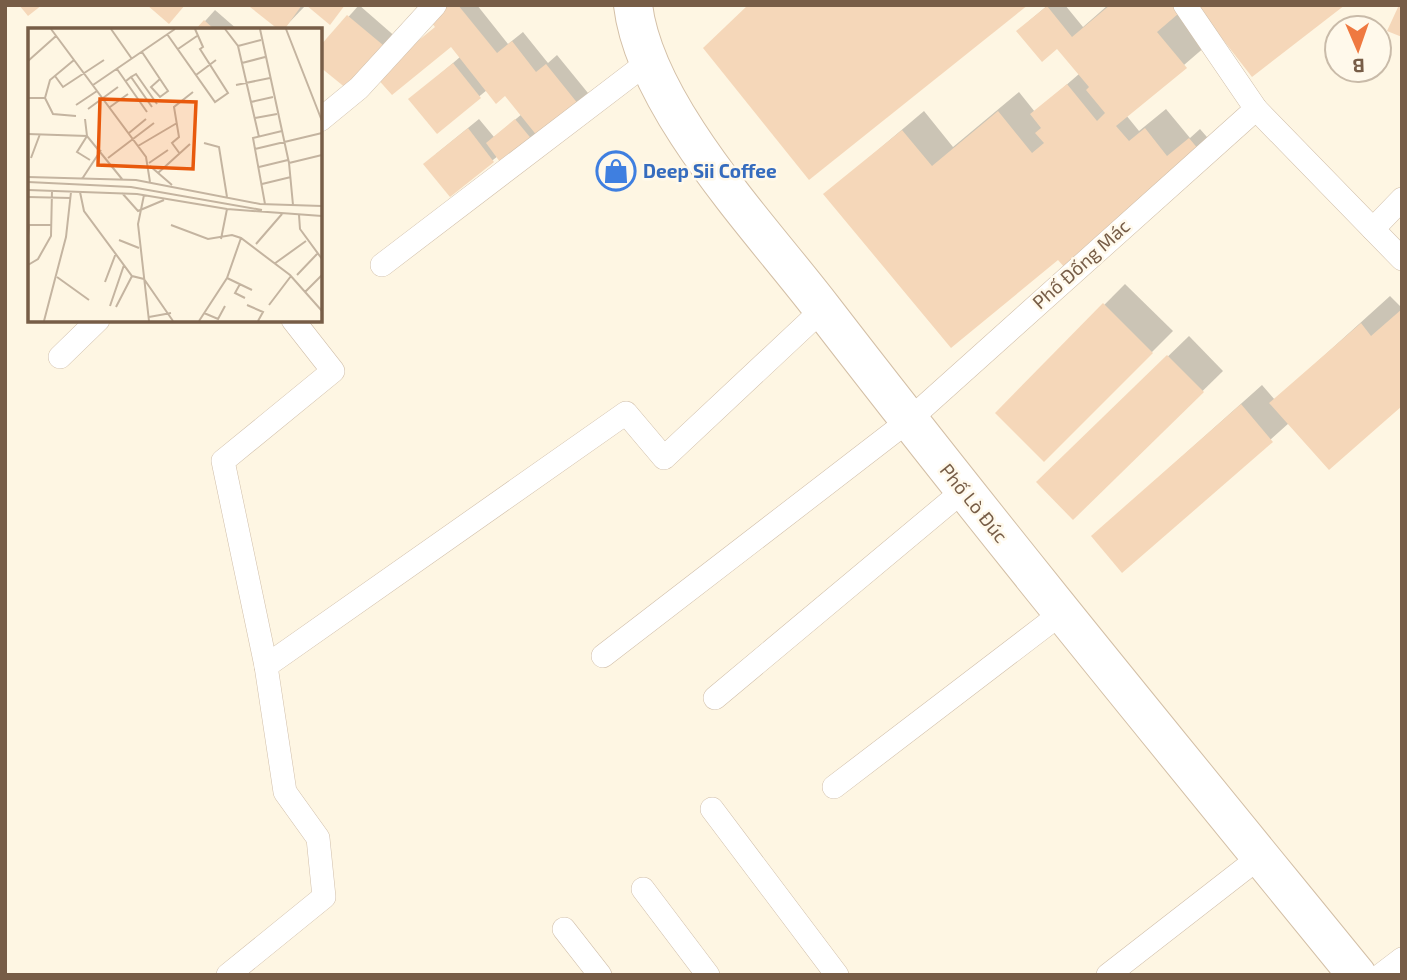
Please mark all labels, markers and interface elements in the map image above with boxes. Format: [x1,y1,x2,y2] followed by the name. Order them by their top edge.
[1323,14,1393,84] north arrow
[28,28,322,322] inset map
[1352,55,1365,78] text: B
[595,150,637,192] shop icon: Deep Sii Coffee
[643,159,777,182] place label: Deep Sii Coffee
[1027,214,1134,313] street label: Phố Đống Mác
[936,459,1013,547] street label: Phố Lò Đúc

